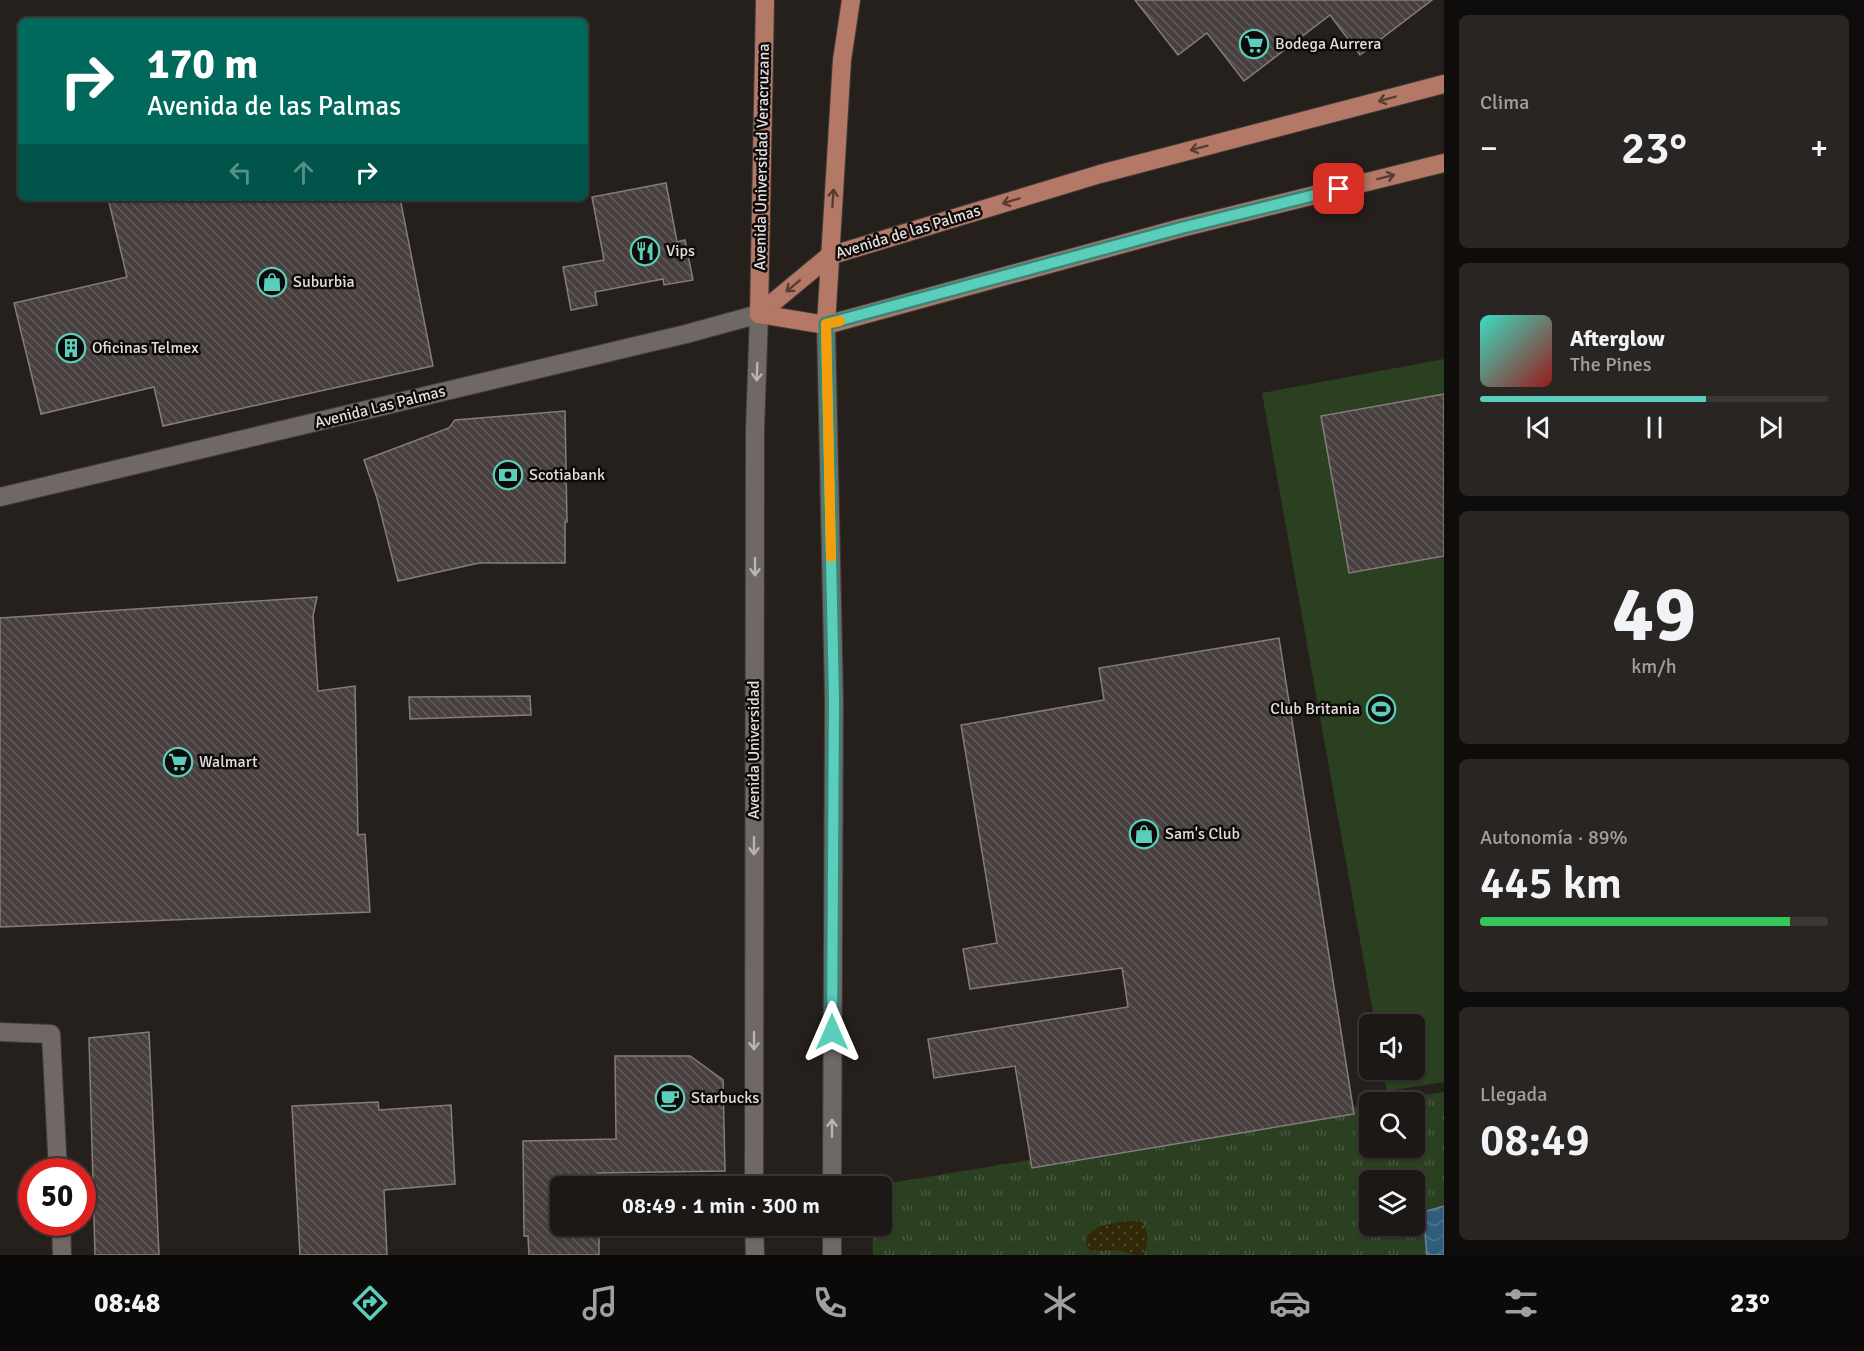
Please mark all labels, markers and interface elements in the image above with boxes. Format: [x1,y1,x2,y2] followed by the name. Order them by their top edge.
[1238,28,1270,60] supermarket icon: Bodega Aurrera
[1275,34,1381,54] place label: Bodega Aurrera
[147,39,258,90] text: 170 m
[48,42,126,120] icon: right
[750,43,774,271] street label: Avenida Universidad Veracruzana
[147,90,401,123] text: Avenida de las Palmas
[1480,90,1529,115] text: Clima
[1378,93,1397,105] one-way arrow
[1621,121,1687,176] text: 23°
[1480,128,1498,169] text: −
[1810,128,1828,169] text: +
[1190,143,1209,155] one-way arrow
[224,156,257,189] icon: left
[287,156,320,189] icon: ahead
[350,156,383,189] icon: right
[1313,163,1364,214] pin
[1376,171,1395,182] one-way arrow
[1322,172,1355,205] icon: arrive
[828,188,839,208] one-way arrow
[1002,196,1021,207] one-way arrow
[833,200,983,264] street label: Avenida de las Palmas
[629,235,661,267] restaurant icon: Vips
[666,241,695,261] place label: Vips
[256,266,288,298] shop icon: Suburbia
[293,272,355,292] place label: Suburbia
[785,279,801,292] one-way arrow
[1570,325,1665,352] text: Afterglow
[55,332,87,364] building icon: Oficinas Telmex
[92,338,199,358] place label: Oficinas Telmex
[1570,352,1652,377] text: The Pines
[751,362,763,381] one-way arrow
[313,381,447,433] street label: Avenida Las Palmas
[1522,411,1555,444] icon: previous
[1638,411,1671,444] icon: pause
[1754,411,1787,444] icon: next
[492,459,524,491] bank icon: Scotiabank
[529,465,605,485] place label: Scotiabank
[749,556,761,576] one-way arrow
[1612,567,1696,663] text: 49
[1631,654,1677,679] text: km/h
[744,681,764,819] street label: Avenida Universidad
[1365,693,1397,725] sports icon: Club Britania
[1270,699,1360,719] place label: Club Britania
[162,746,194,778] supermarket icon: Walmart
[199,752,258,772] place label: Walmart
[1128,818,1160,850] shop icon: Sam's Club
[1165,824,1240,844] place label: Sam's Club
[1480,825,1628,850] text: Autonomía · 89%
[748,835,760,855] one-way arrow
[1480,856,1622,911] text: 445 km
[800,1000,864,1064] position arrow
[1359,1014,1425,1236] map controls
[1359,1014,1425,1080] button: sound
[748,1030,760,1050] one-way arrow
[654,1082,686,1114] cafe icon: Starbucks
[1480,1082,1547,1107] text: Llegada
[691,1088,759,1108] place label: Starbucks
[1359,1092,1425,1158] button: search
[1480,1113,1590,1168] text: 08:49
[826,1119,838,1139] one-way arrow
[18,1158,96,1236] speed limit sign: 50
[1359,1170,1425,1236] button: layers
[622,1192,820,1219] text: 08:49 · 1 min · 300 m
[349,1282,391,1324] icon: directions
[579,1282,621,1324] icon: music
[809,1282,851,1324] icon: phone
[1039,1282,1081,1324] icon: climate
[1269,1282,1311,1324] icon: car
[1500,1282,1542,1324] icon: filters
[94,1287,160,1320] text: 08:48
[1730,1287,1770,1320] text: 23°

